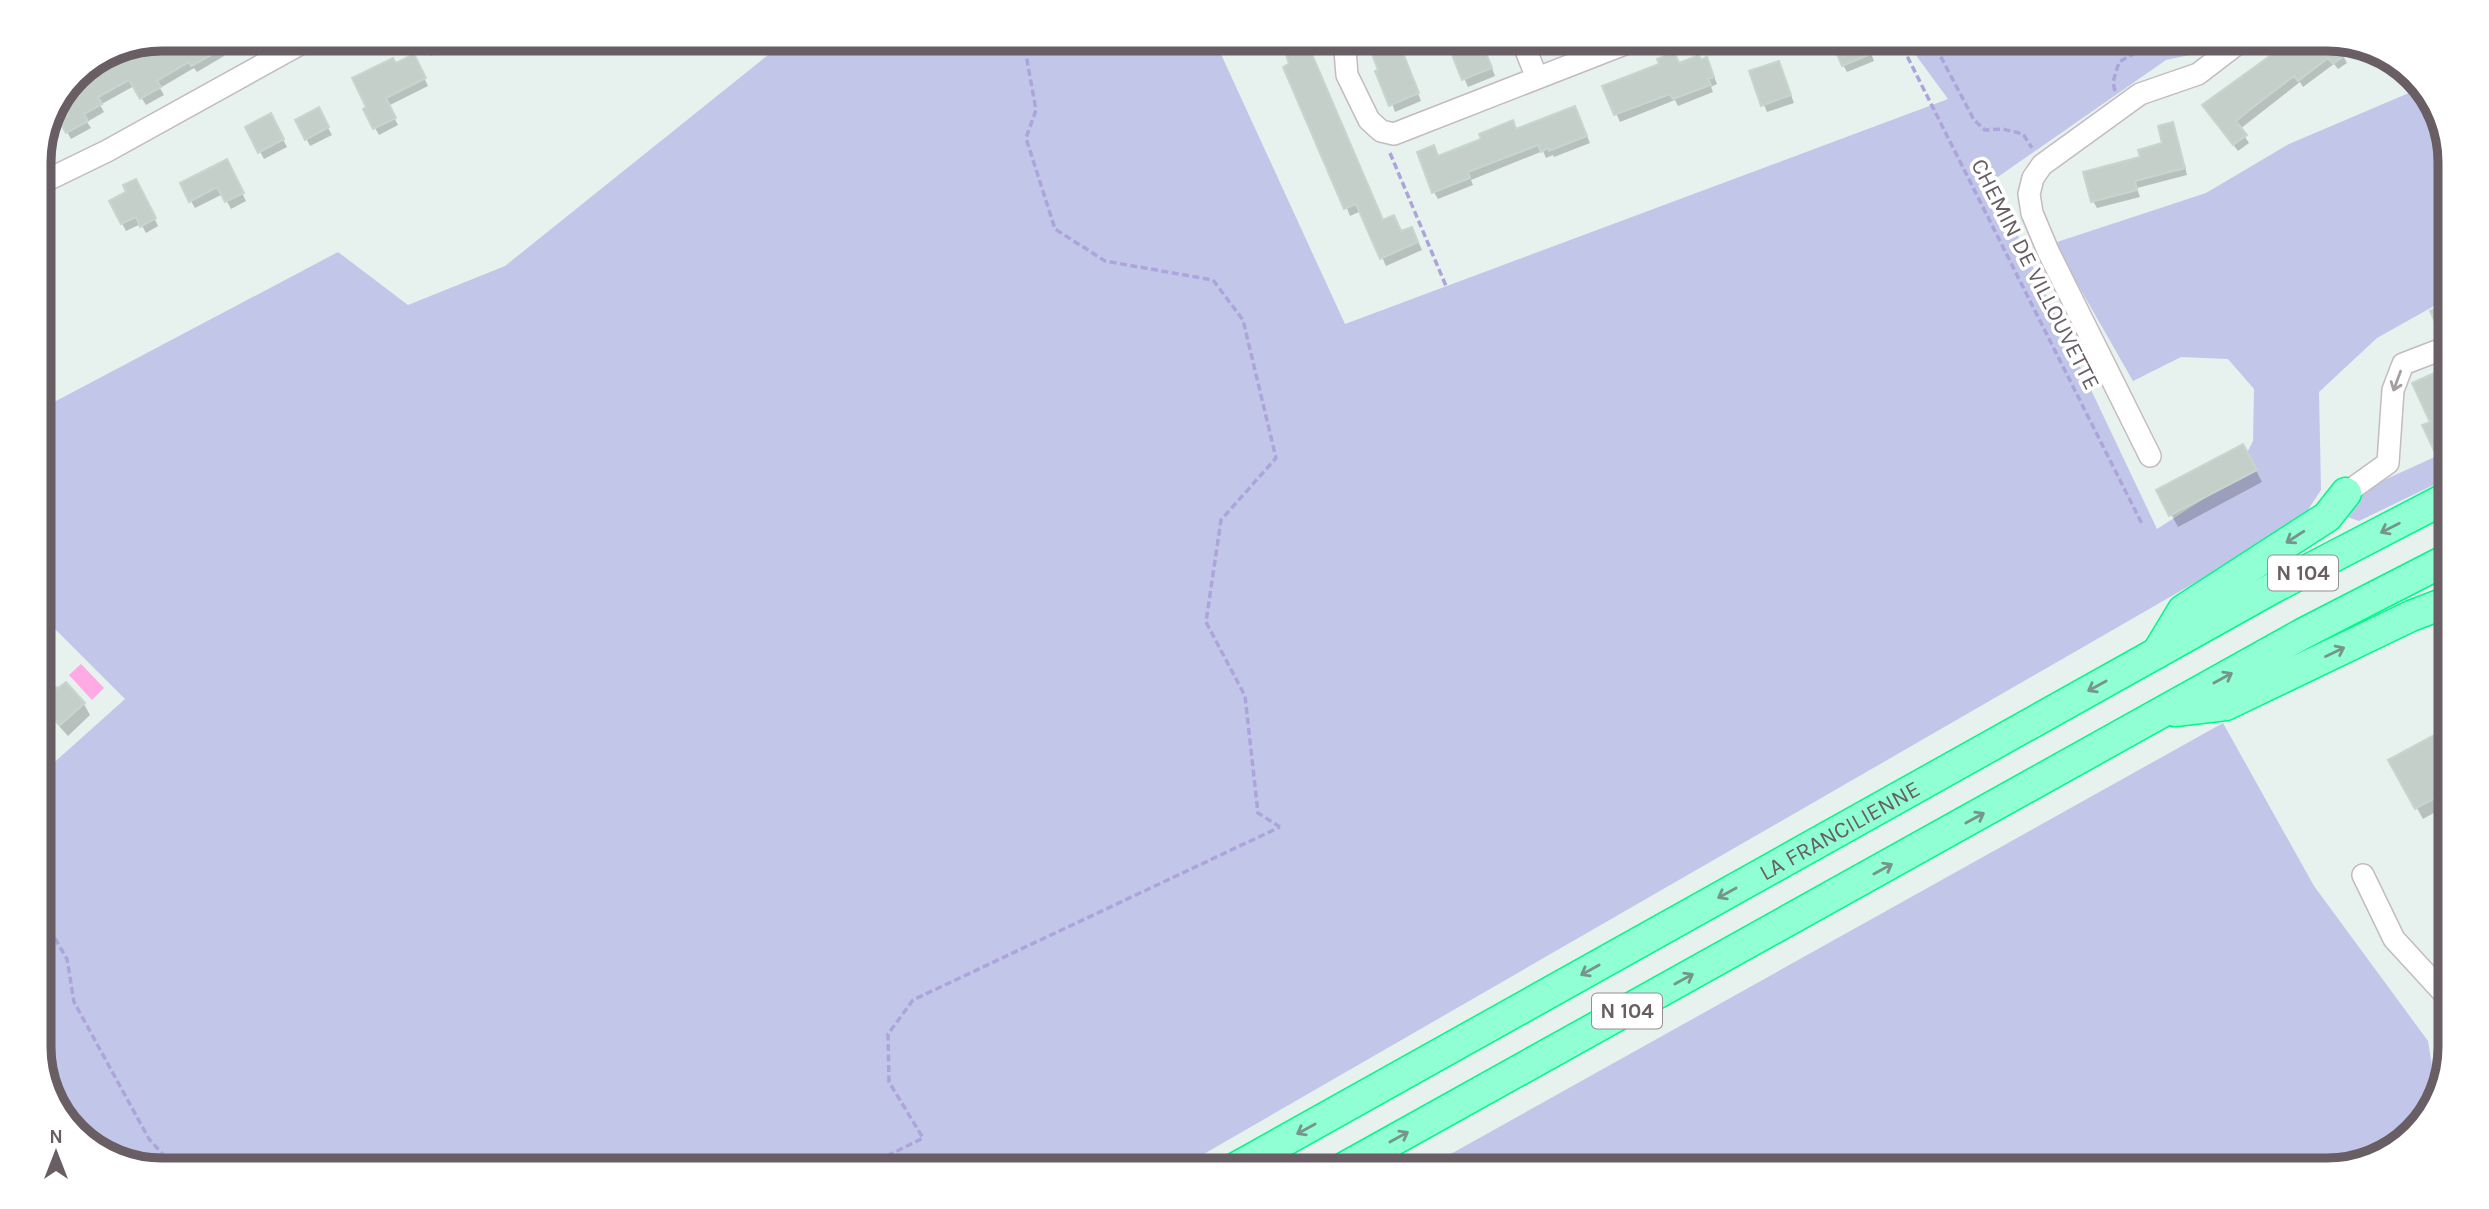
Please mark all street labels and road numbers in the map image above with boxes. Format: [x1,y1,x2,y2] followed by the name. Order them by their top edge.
[1965,154,2106,394] street label: CHEMIN DE VILLOUVETTE
[2268,556,2338,590] road number: N 104
[1755,775,1925,886] street label: LA FRANCILIENNE
[1592,993,1662,1028] road number: N 104

